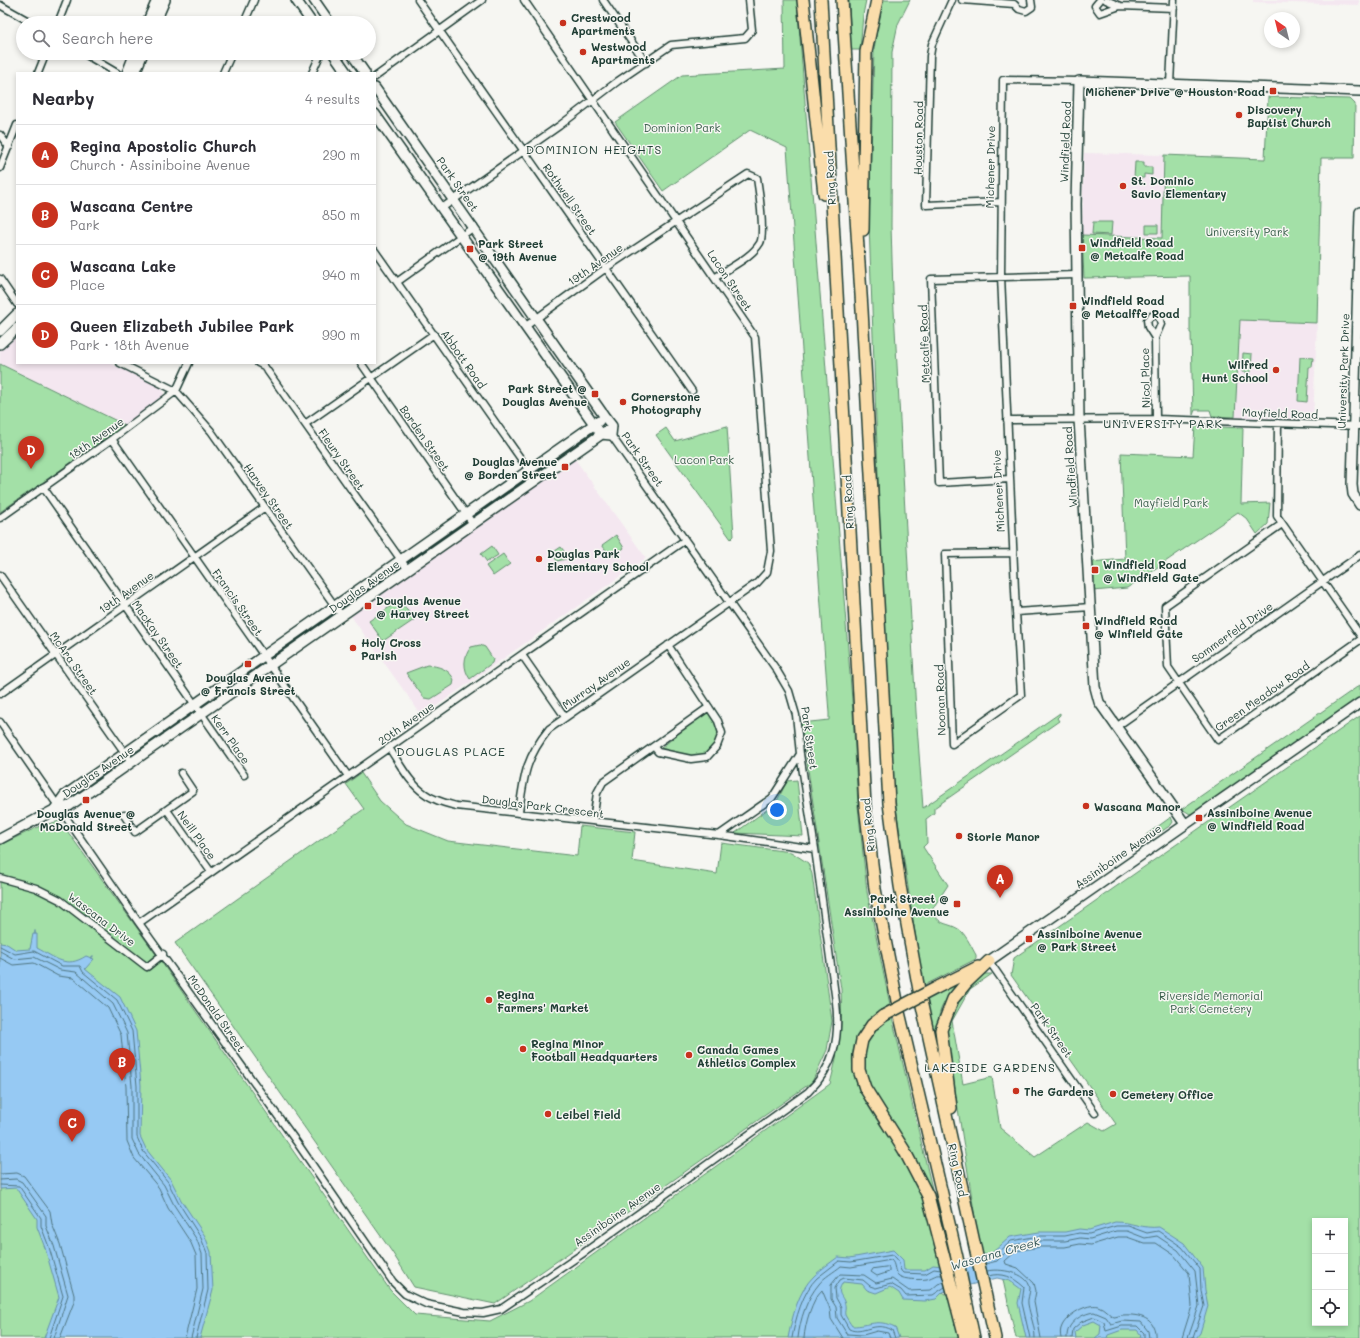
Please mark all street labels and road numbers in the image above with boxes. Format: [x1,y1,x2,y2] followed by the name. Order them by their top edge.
[910,101,926,175] street label: Houston Road
[1056,101,1074,183] street label: Windfield Road
[982,125,998,208] street label: Michener Drive
[821,151,839,205] street label: Ring Road
[434,154,482,214] street label: Park Street
[540,160,600,238] street label: Rothwell Street
[564,239,626,289] street label: 19th Avenue
[704,247,756,313] street label: Lacon Street
[915,304,933,383] street label: Metcalfe Road
[1333,313,1353,429] street label: University Park Drive
[438,327,490,391] street label: Abbott Road
[1137,348,1153,408] street label: Nicol Place
[397,402,453,474] street label: Borden Street
[1242,404,1318,422] street label: Mayfield Road
[65,413,127,463] street label: 18th Avenue
[315,425,369,493] street label: Fleury Street
[1060,426,1080,508] street label: Windfield Road
[619,429,667,489] street label: Park Street
[988,449,1008,533] street label: Michener Drive
[241,460,297,532] street label: Harvey Street
[839,475,857,529] street label: Ring Road
[326,556,402,616] street label: Douglas Avenue
[209,566,267,639] street label: Francis Street
[95,567,157,617] street label: 19th Avenue
[129,597,187,671] street label: MacKay Street
[1188,598,1276,666] street label: Sommerfeld Drive
[47,628,101,698] street label: McAra Street
[559,654,633,712] street label: Murray Avenue
[1212,658,1312,734] street label: Green Meadow Road
[931,664,949,736] street label: Noonan Road
[375,698,437,748] street label: 20th Avenue
[798,706,822,771] street label: Park Street
[208,711,254,767] street label: Kerr Place
[59,741,137,800] street label: Douglas Avenue
[481,791,605,821] street label: Douglas Park Crescent
[858,797,878,853] street label: Ring Road
[174,808,220,863] street label: Neill Place
[1072,820,1164,892] street label: Assiniboine Avenue
[65,889,139,949] street label: Wascana Drive
[185,972,249,1055] street label: McDonald Street
[1028,1000,1076,1060] street label: Park Street
[945,1142,971,1198] street label: Ring Road
[571,1178,663,1250] street label: Assiniboine Avenue

